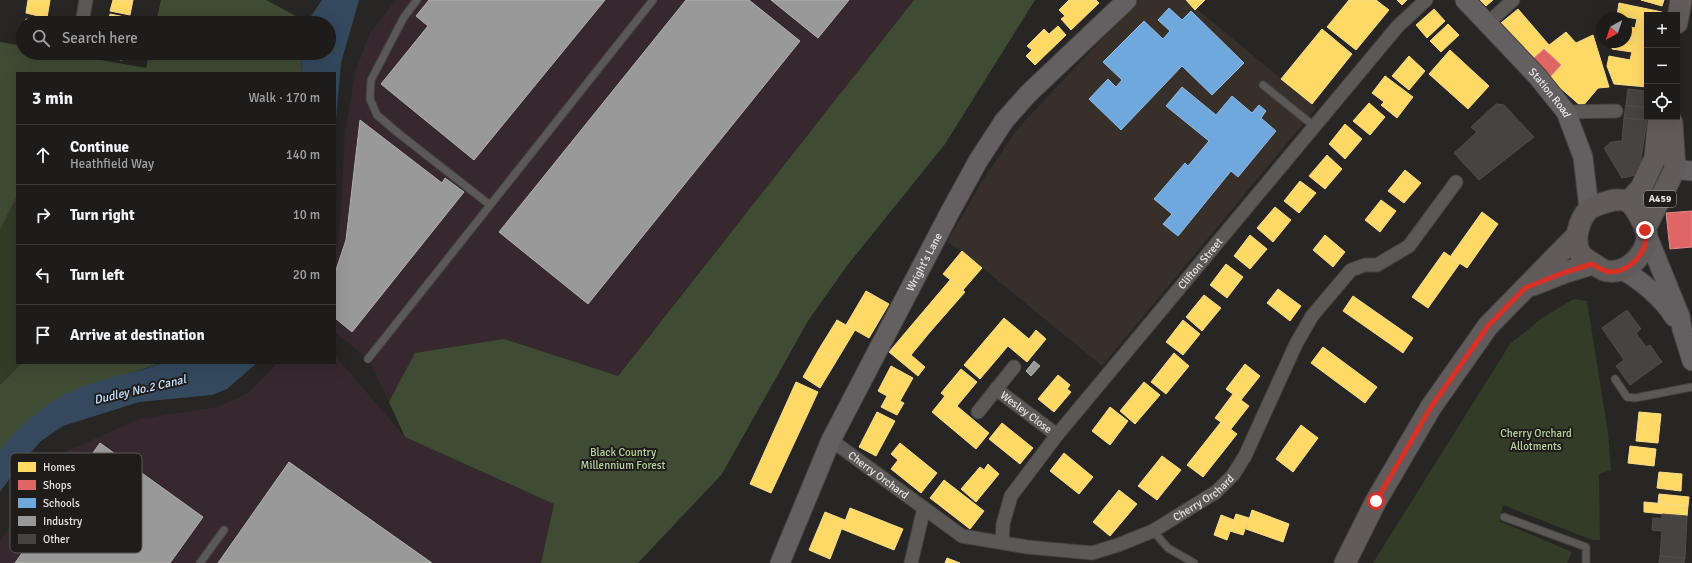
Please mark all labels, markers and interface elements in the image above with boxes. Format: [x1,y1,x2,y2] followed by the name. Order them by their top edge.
[1596,12,1632,48] north arrow
[1644,12,1680,120] map controls
[1644,12,1680,48] button: +
[16,16,336,60] search box
[30,27,52,49] icon: search
[62,29,138,47] text: Search here
[1644,48,1680,84] button: −
[1526,65,1574,119] street label: Station Road
[1644,84,1680,120] button: locate
[32,88,73,109] text: 3 min
[249,90,320,106] text: Walk · 170 m
[70,138,129,156] text: Continue
[32,144,54,166] icon: ahead
[286,147,320,163] text: 140 m
[70,156,154,172] text: Heathfield Way
[1644,191,1676,207] road number: A459
[32,204,54,226] icon: right
[70,206,135,224] text: Turn right
[293,207,320,223] text: 10 m
[1636,221,1654,239] route end
[903,230,945,293] street label: Wright's Lane
[1175,235,1225,292] street label: Clifton Street
[32,264,54,286] icon: left
[70,266,124,284] text: Turn left
[293,267,320,283] text: 20 m
[32,324,54,346] icon: arrive
[70,326,205,344] text: Arrive at destination
[92,372,189,408] water label: Dudley No.2 Canal
[998,388,1055,435] street label: Wesley Close
[1500,427,1572,453] park label: Cherry Orchard Allotments
[581,446,666,472] park label: Black Country Millennium Forest
[846,448,912,501] street label: Cherry Orchard
[10,453,142,553] legend
[43,461,75,474] text: Homes
[1170,472,1236,524] street label: Cherry Orchard
[43,479,72,492] text: Shops
[1367,492,1385,510] route start
[43,497,80,510] text: Schools
[43,515,83,528] text: Industry
[43,533,70,546] text: Other

